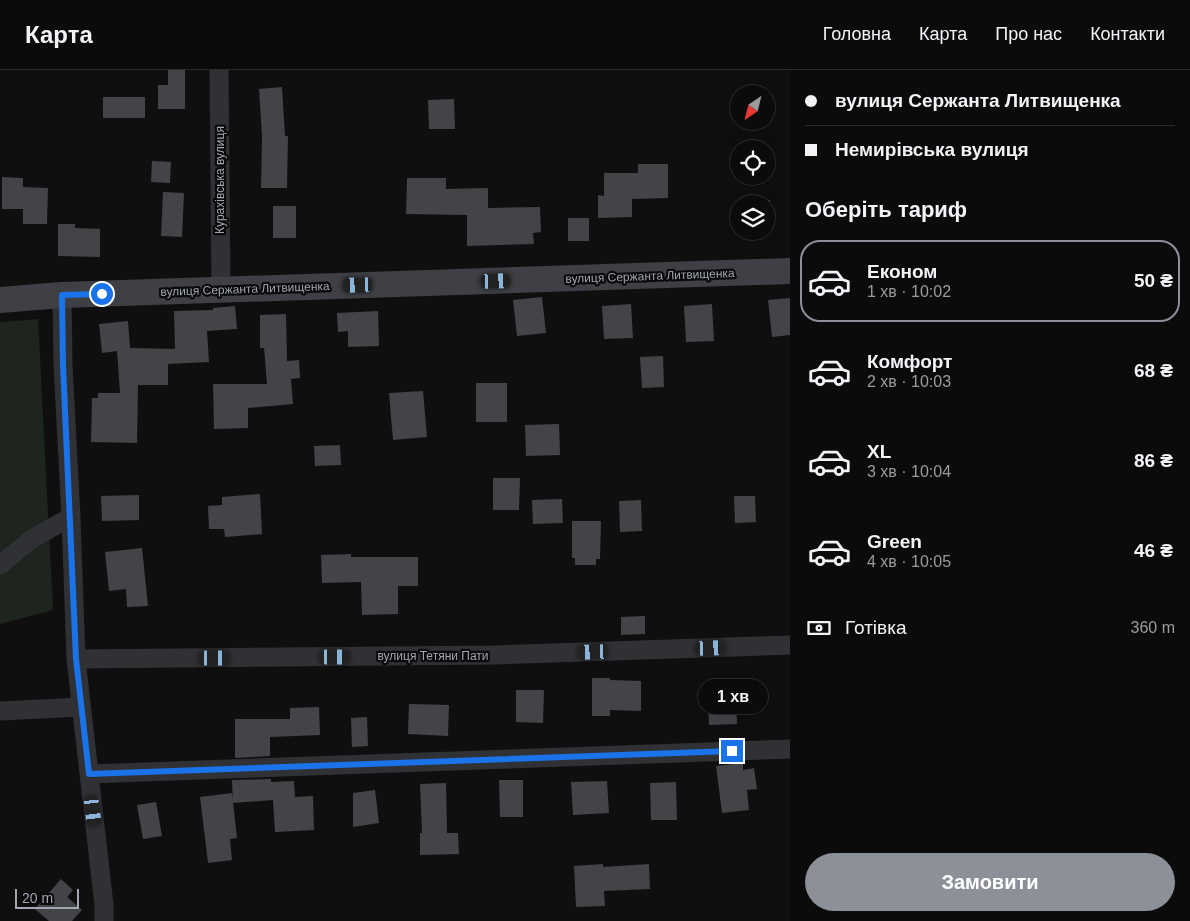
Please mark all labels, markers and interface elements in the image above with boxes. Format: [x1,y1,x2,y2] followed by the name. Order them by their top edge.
[25,21,93,48] text: Карта
[823,24,891,44] text: Головна
[919,24,967,44] text: Карта
[995,24,1062,44] text: Про нас
[1090,24,1165,44] text: Контакти
[730,85,775,130] north arrow
[730,85,775,240] map controls
[835,90,1121,111] text: вулиця Сержанта Литвищенка
[213,126,227,234] street label: Курахівська вулиця
[835,139,1029,160] text: Немирівська вулиця
[730,140,775,185] button: locate
[730,195,775,240] button: layers
[805,197,967,222] text: Оберіть тариф
[807,259,852,304] icon: car
[867,261,937,282] text: Економ
[565,266,735,286] street label: вулиця Сержанта Литвищенка
[1134,270,1173,291] text: 50 ₴
[480,273,511,289] car
[342,277,373,293] car
[160,279,330,299] street label: вулиця Сержанта Литвищенка
[91,283,113,305] route start
[867,283,951,300] text: 1 хв · 10:02
[807,349,852,394] icon: car
[867,351,952,372] text: Комфорт
[1134,360,1173,381] text: 68 ₴
[867,373,951,390] text: 2 хв · 10:03
[807,439,852,484] icon: car
[867,441,891,462] text: XL
[1134,450,1173,471] text: 86 ₴
[867,463,951,480] text: 3 хв · 10:04
[807,529,852,574] icon: car
[867,531,922,552] text: Green
[1134,540,1173,561] text: 46 ₴
[867,553,951,570] text: 4 хв · 10:05
[805,614,833,642] icon: cash
[845,617,906,638] text: Готівка
[1131,619,1175,636] text: 360 m
[695,640,726,656] car
[577,644,608,660] car
[377,649,489,663] street label: вулиця Тетяни Пати
[320,650,350,665] car
[200,651,230,666] car
[697,678,767,714] callout: 1 хв
[717,688,749,705] text: 1 хв
[721,740,743,762] route end
[83,795,102,827] car
[805,853,1175,911] button: Замовити
[15,886,79,909] scale bar
[22,890,53,906] text: 20 m

